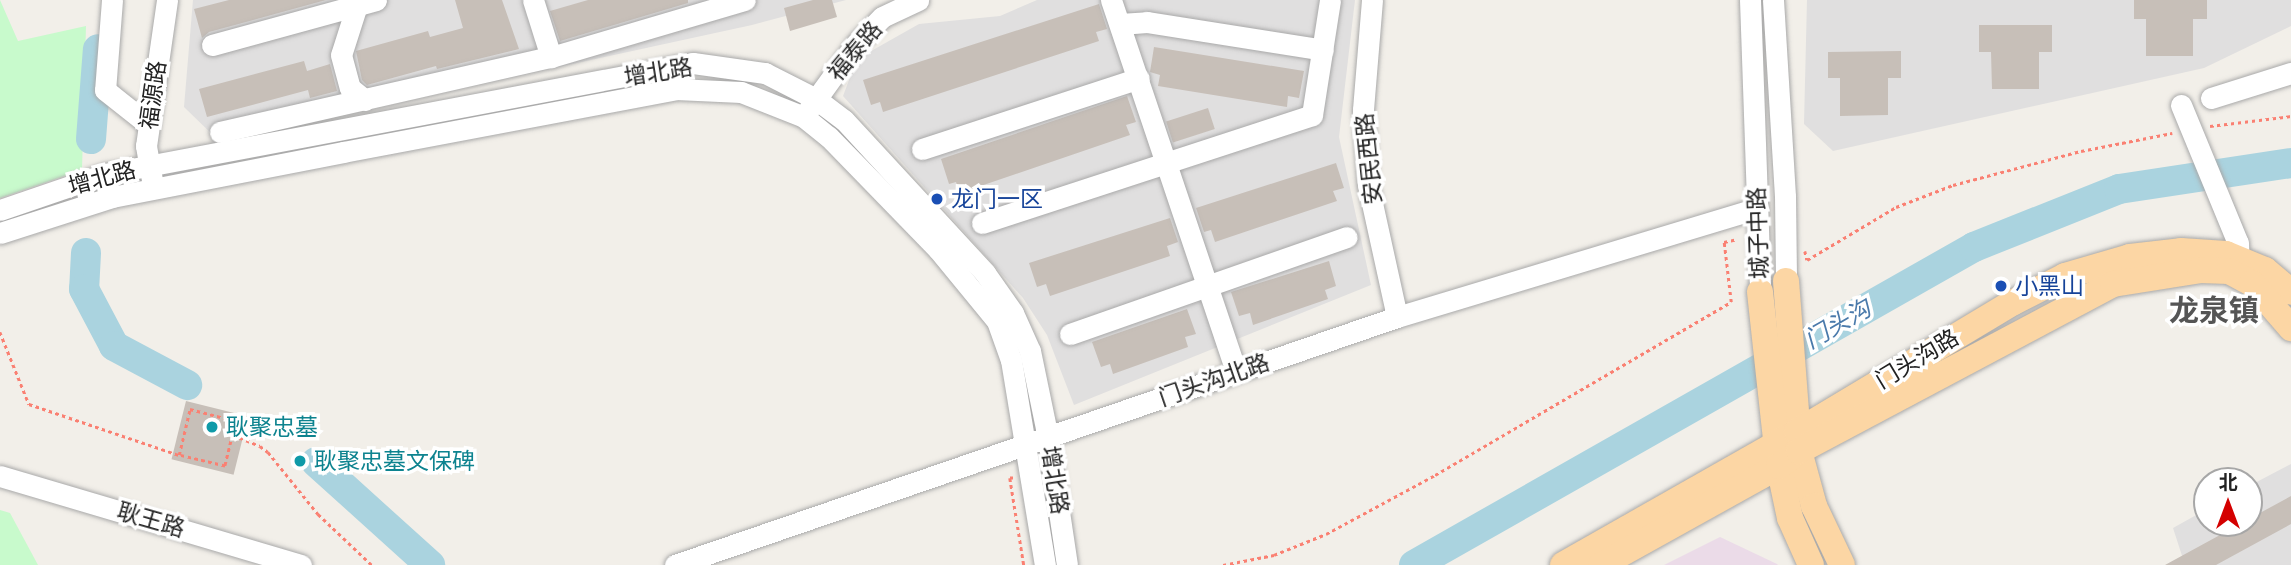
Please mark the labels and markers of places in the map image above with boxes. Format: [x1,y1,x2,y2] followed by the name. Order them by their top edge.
[951,185,1043,213] place label: 龙门一区
[929,191,945,207] marker: 龙门一区
[2015,272,2084,300] place label: 小黑山
[1993,278,2009,294] marker: 小黑山
[226,413,318,441] place label: 耿聚忠墓
[204,419,220,435] marker: 耿聚忠墓
[314,447,475,475] place label: 耿聚忠墓文保碑
[292,453,308,469] marker: 耿聚忠墓文保碑

